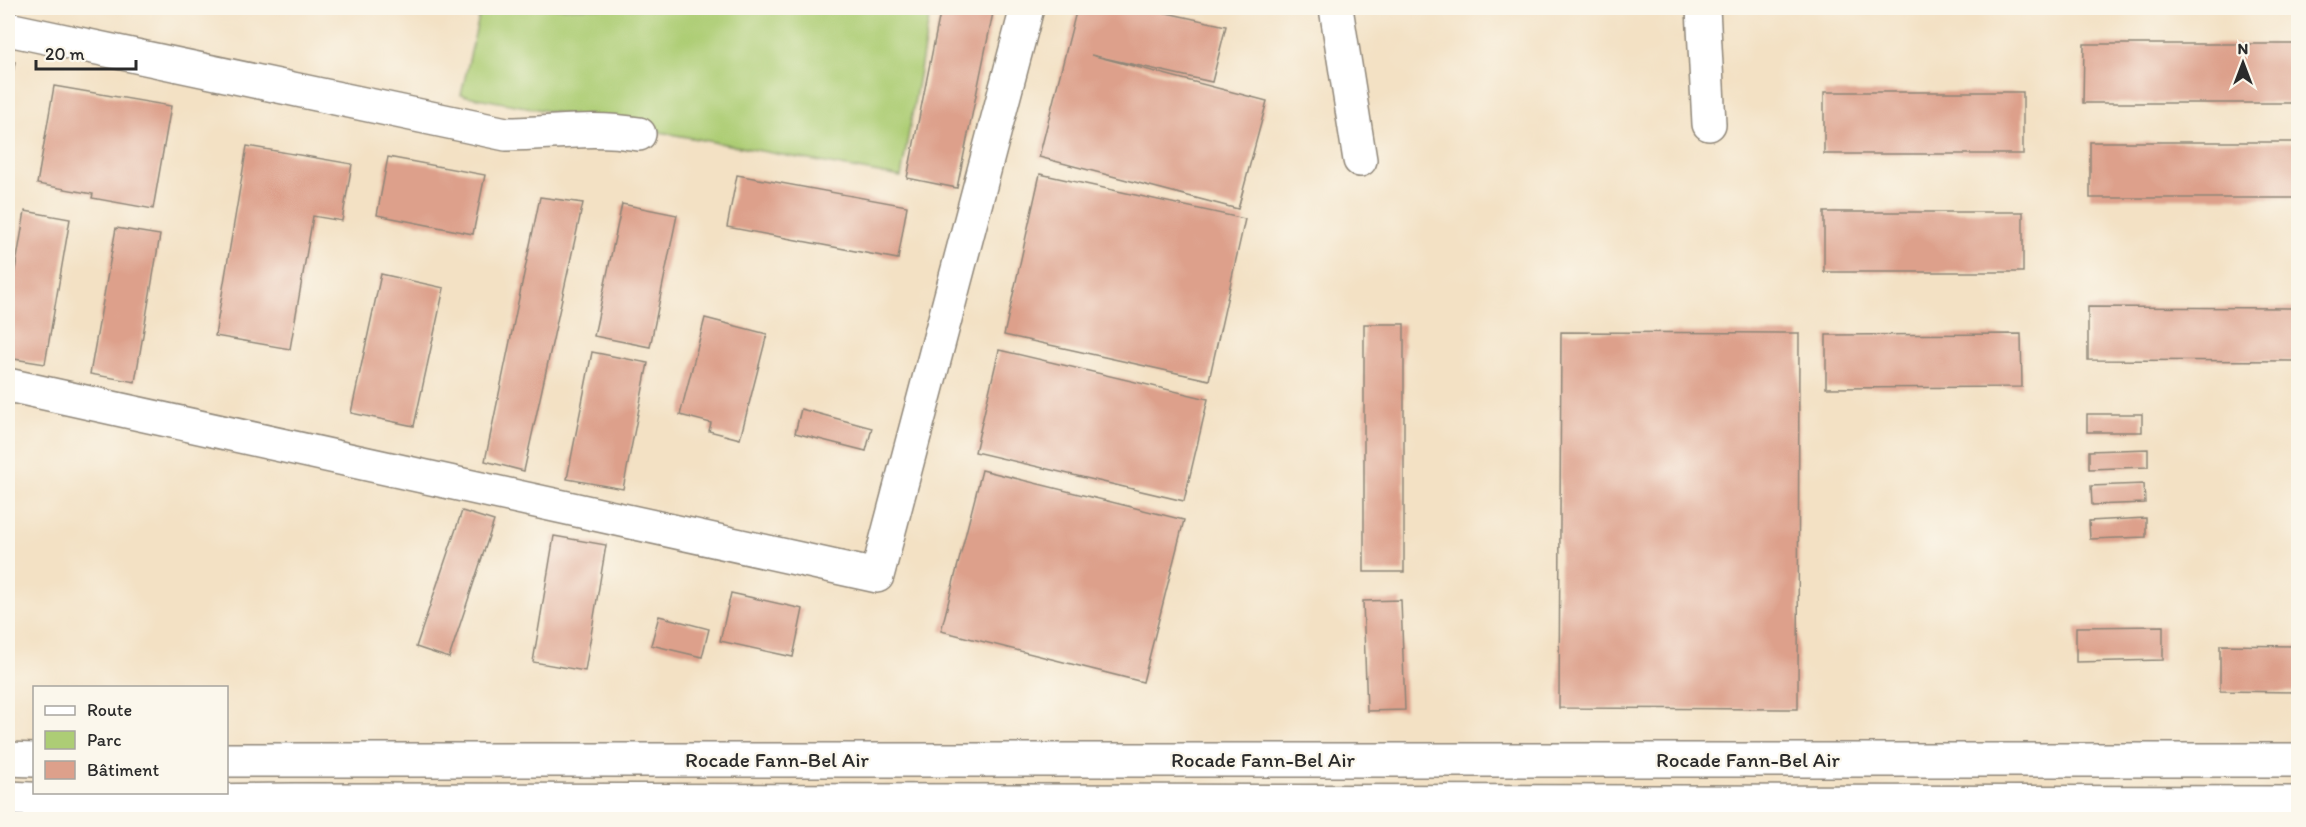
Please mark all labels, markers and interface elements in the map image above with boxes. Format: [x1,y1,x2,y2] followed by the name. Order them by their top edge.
[36,33,136,71] scale bar
[2213,33,2273,93] north arrow
[2238,39,2248,58] text: N
[45,43,85,65] text: 20 m
[33,686,228,794] legend
[87,699,132,721] text: Route
[87,729,121,751] text: Parc
[685,747,870,772] street label: Rocade Fann-Bel Air
[1171,747,1356,772] street label: Rocade Fann-Bel Air
[1656,747,1841,772] street label: Rocade Fann-Bel Air
[87,759,160,781] text: Bâtiment

